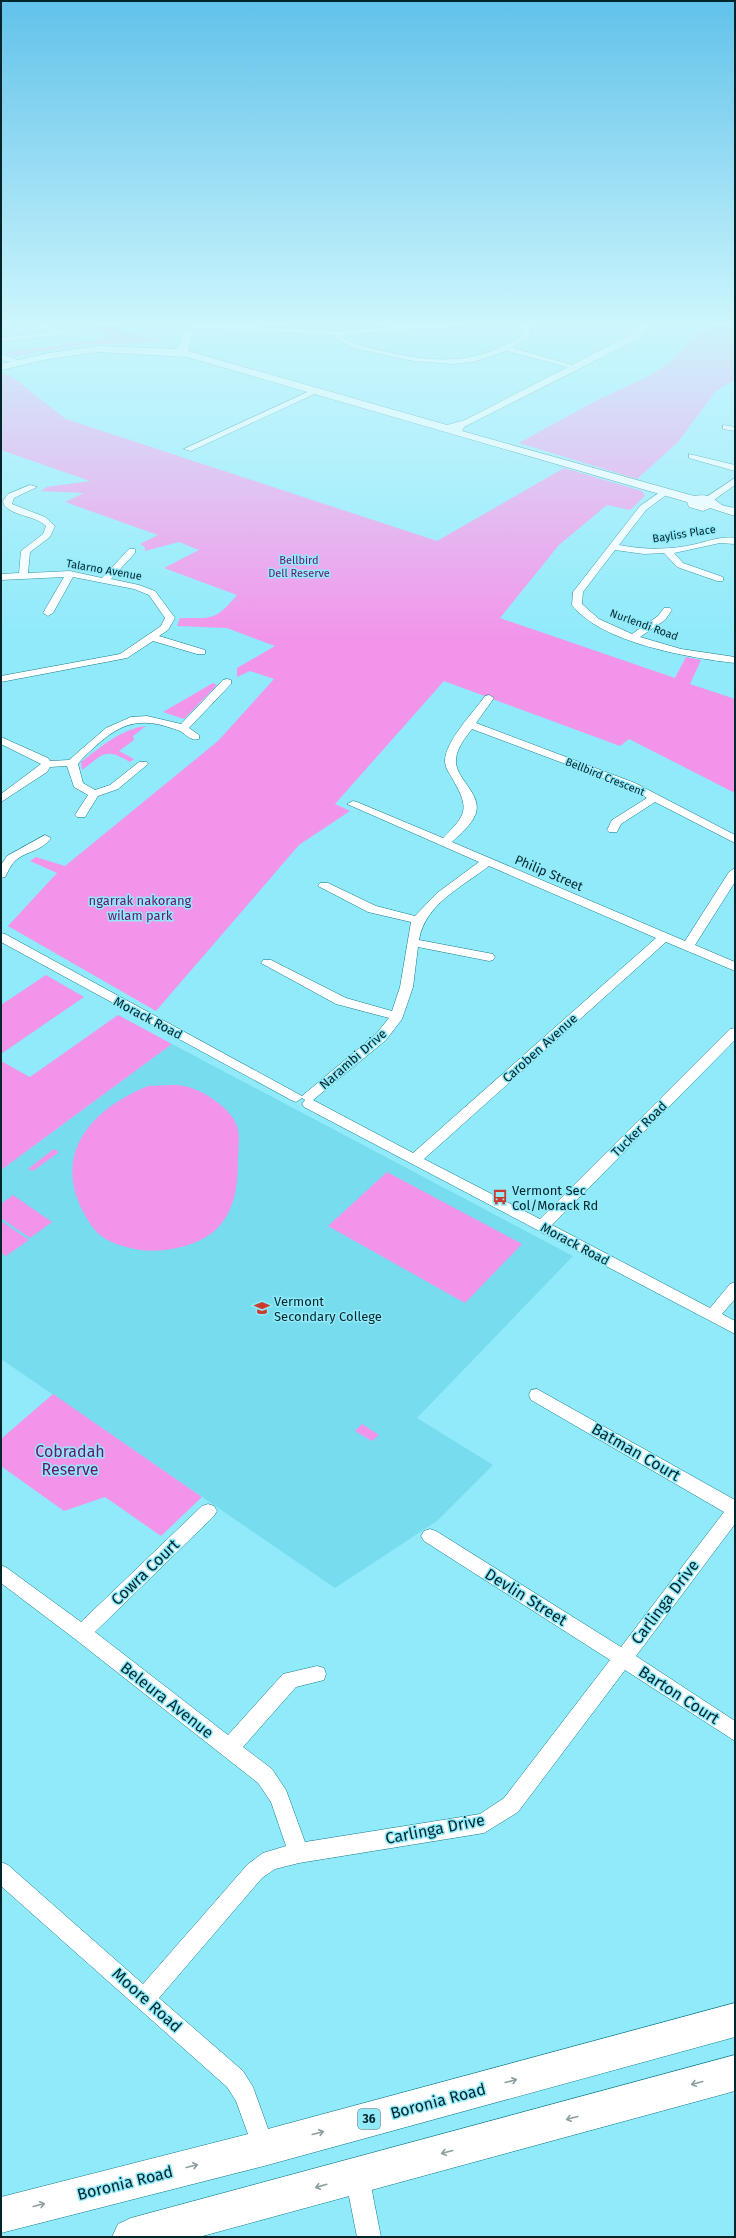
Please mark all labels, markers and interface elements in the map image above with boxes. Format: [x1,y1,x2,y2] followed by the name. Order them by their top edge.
[651,523,717,545] street label: Bayliss Place
[268,554,330,580] park label: Bellbird Dell Reserve
[65,557,143,583] street label: Talarno Avenue
[608,607,680,643] street label: Nurlendi Road
[563,755,647,799] street label: Bellbird Crescent
[513,852,586,894] street label: Philip Street
[89,893,192,923] park label: ngarrak nakorang wilam park
[111,994,185,1042] street label: Morack Road
[500,1010,580,1086] street label: Caroben Avenue
[316,1026,390,1092] street label: Narambi Drive
[608,1098,670,1160] street label: Tucker Road
[512,1183,598,1213] place label: Vermont Sec Col/Morack Rd
[491,1188,509,1206] bus stop icon: Vermont Sec Col/Morack Rd
[538,1220,612,1268] street label: Morack Road
[274,1294,382,1324] place label: Vermont Secondary College
[253,1299,271,1317] school or university icon: Vermont Secondary College
[588,1419,684,1485] street label: Batman Court
[35,1442,105,1479] park label: Cobradah Reserve
[107,1535,183,1609] street label: Cowra Court
[627,1556,703,1648] street label: Carlinga Drive
[482,1564,571,1630] street label: Devlin Street
[117,1658,217,1742] street label: Beleura Avenue
[635,1662,723,1728] street label: Barton Court
[384,1810,486,1848] street label: Carlinga Drive
[108,1964,186,2036] street label: Moore Road
[504,2077,517,2084] one-way arrow
[388,2079,488,2123] street label: Boronia Road
[691,2080,704,2088] one-way arrow
[358,2109,380,2129] road number: 36
[566,2114,579,2122] one-way arrow
[311,2129,324,2136] one-way arrow
[440,2149,453,2156] one-way arrow
[75,2162,175,2204] street label: Boronia Road
[185,2162,198,2170] one-way arrow
[315,2183,328,2190] one-way arrow
[32,2201,45,2208] one-way arrow

